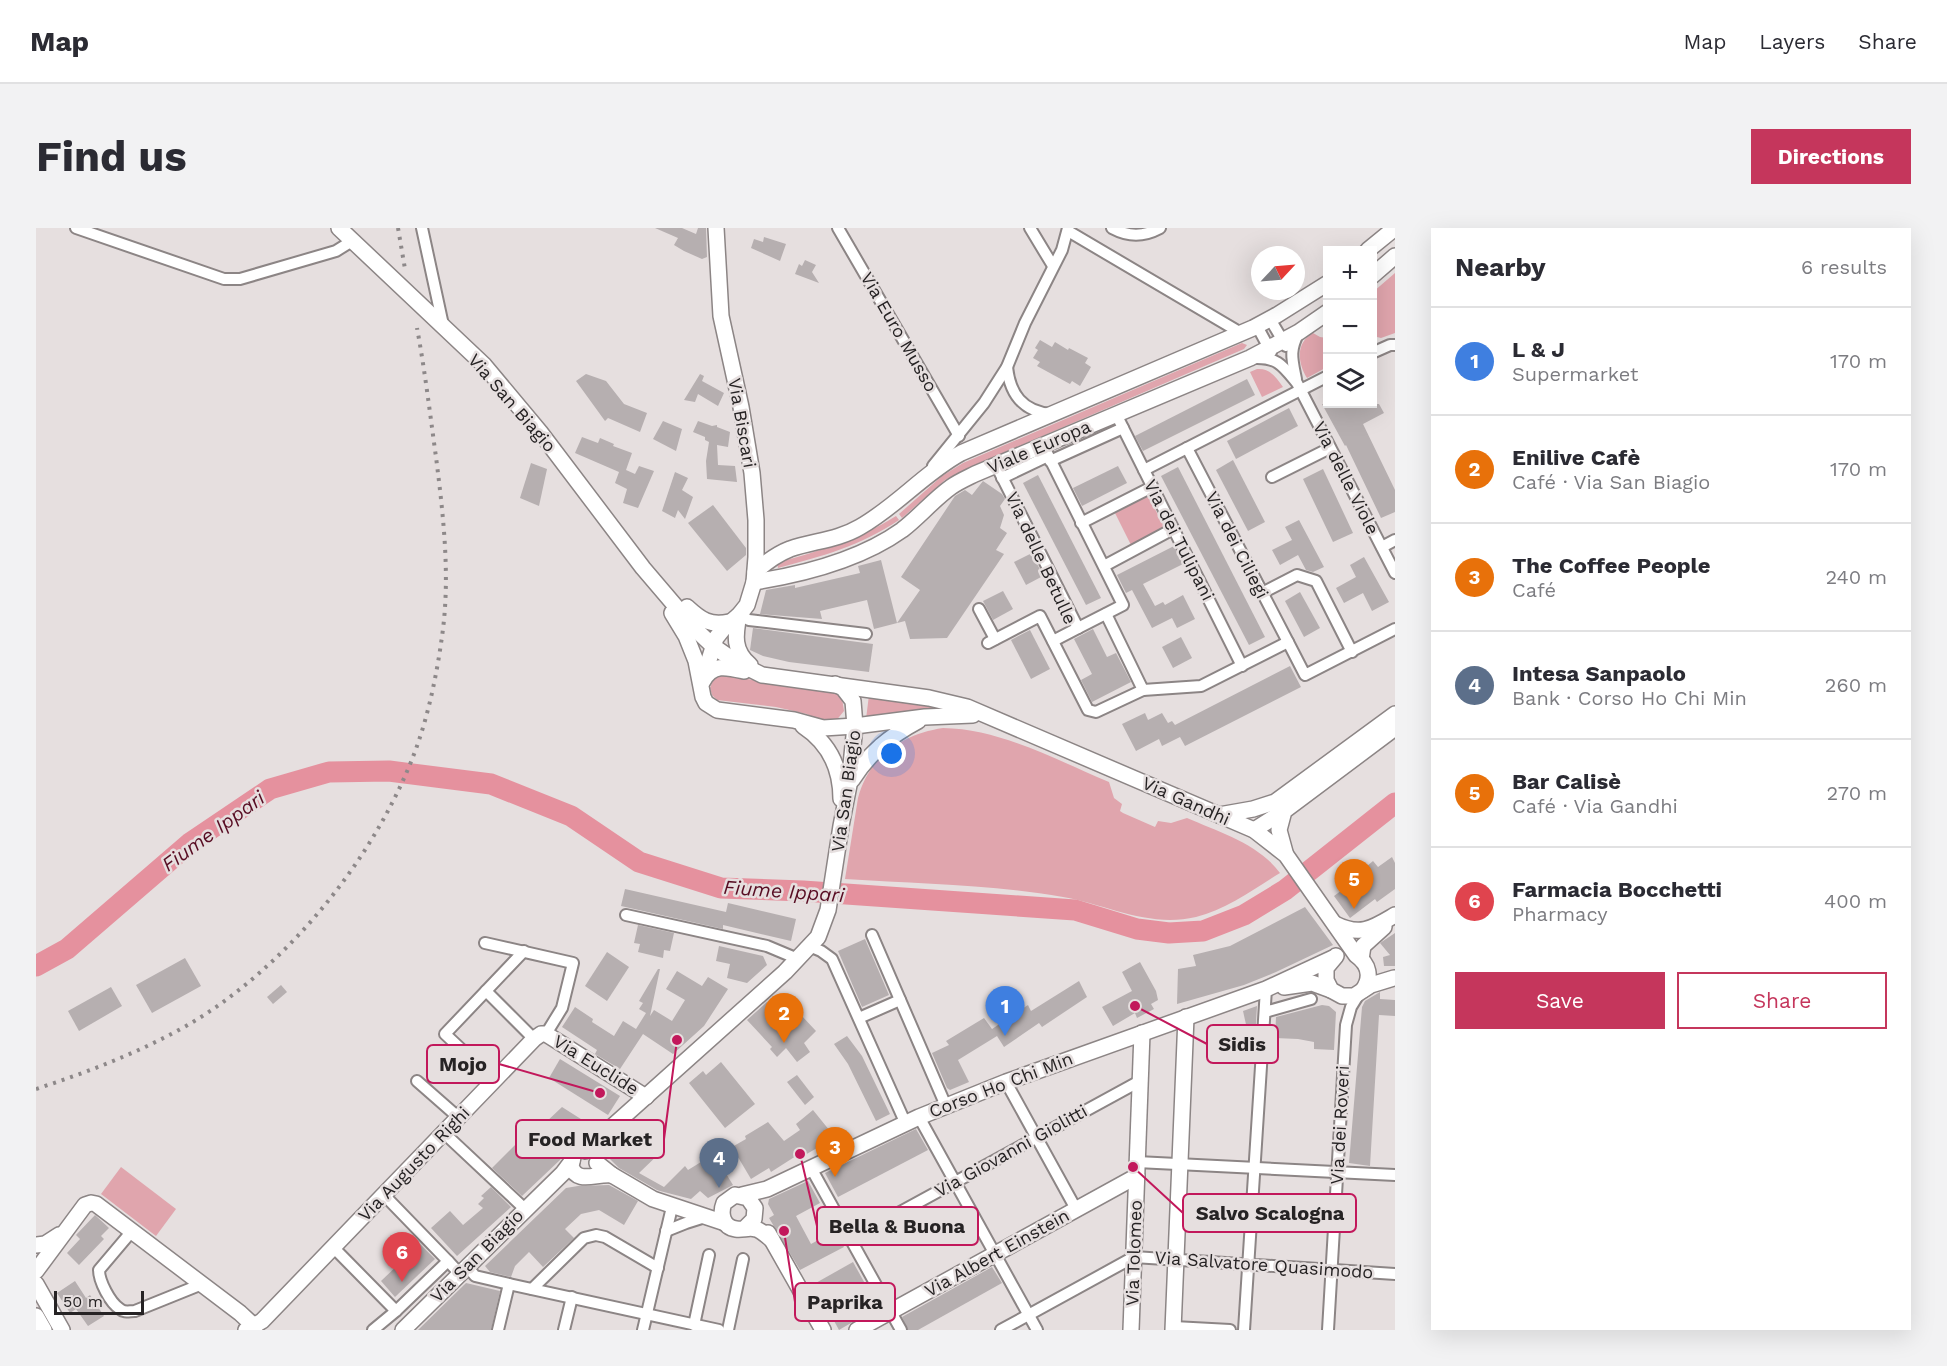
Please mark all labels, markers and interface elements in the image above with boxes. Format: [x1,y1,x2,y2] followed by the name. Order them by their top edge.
[30,25,89,58] text: Map
[1683,29,1726,54] text: Map
[1759,29,1825,54] text: Layers
[1858,29,1917,54] text: Share
[1751,129,1911,184] button: Directions
[36,132,187,181] text: Find us
[1251,246,1305,300] north arrow
[1323,246,1377,408] map controls
[1323,246,1377,300] button: +
[1455,252,1546,282] text: Nearby
[1801,255,1887,279] text: 6 results
[857,268,942,395] street label: Via Euro Musso
[1323,300,1377,354] button: −
[1512,337,1565,362] text: L & J
[464,349,561,456] street label: Via San Biagio
[1470,349,1479,373] text: 1
[1830,349,1887,373] text: 170 m
[1323,354,1377,408] button: layers
[1512,362,1638,386] text: Supermarket
[724,376,761,469] street label: Via Biscari
[984,415,1094,478] street label: Viale Europa
[1309,418,1384,538] street label: Via delle Viole
[1512,445,1640,470] text: Enilive Cafè
[1469,457,1480,481] text: 2
[1830,457,1887,481] text: 170 m
[1512,470,1710,494] text: Café · Via San Biagio
[1140,476,1219,604] street label: Via dei Tulipani
[1002,488,1081,627] street label: Via delle Betulle
[1201,488,1273,602] street label: Via dei Ciliegi
[1512,553,1711,578] text: The Coffee People
[1469,565,1480,589] text: 3
[1825,565,1887,589] text: 240 m
[1512,578,1556,602] text: Café
[1512,661,1686,686] text: Intesa Sanpaolo
[1468,673,1481,697] text: 4
[1825,673,1887,697] text: 260 m
[1512,686,1747,710] text: Bank · Corso Ho Chi Min
[827,729,864,853] street label: Via San Biagio
[877,739,906,768] your location
[1512,769,1621,794] text: Bar Calisè
[1139,772,1233,829] street label: Via Gandhi
[1469,781,1480,805] text: 5
[1827,781,1887,805] text: 270 m
[157,785,270,876] water label: Fiume Ippari
[1512,794,1678,818] text: Café · Via Gandhi
[1334,860,1374,909] pin: 5
[723,875,846,907] water label: Fiume Ippari
[1512,877,1722,902] text: Farmacia Bocchetti
[1468,889,1481,913] text: 6
[1824,889,1887,913] text: 400 m
[1512,902,1608,926] text: Pharmacy
[1455,972,1665,1029] button: Save
[1677,972,1887,1029] button: Share
[986,986,1024,1036] pin: 1
[764,994,804,1043] pin: 2
[1207,1025,1278,1063] callout: Sidis
[550,1030,643,1099] street label: Via Euclide
[1218,1032,1266,1056] text: Sidis
[427,1045,499,1083] callout: Mojo
[926,1047,1076,1122] street label: Corso Ho Chi Min
[439,1052,487,1076] text: Mojo
[1326,1065,1353,1185] street label: Via dei Roveri
[931,1100,1091,1201] street label: Via Giovanni Giolitti
[354,1102,474,1225] street label: Via Augusto Righi
[516,1120,664,1158] callout: Food Market
[528,1127,652,1151] text: Food Market
[816,1128,854,1177] pin: 3
[700,1138,738,1188] pin: 4
[1183,1194,1356,1232] callout: Salvo Scalogna
[1121,1200,1146,1306] street label: Via Tolomeo
[1196,1201,1345,1225] text: Salvo Scalogna
[921,1204,1073,1301] street label: Via Albert Einstein
[426,1205,528,1307] street label: Via San Biagio
[817,1207,978,1245] callout: Bella & Buona
[829,1214,966,1238] text: Bella & Buona
[382,1232,422,1282] pin: 6
[1154,1246,1374,1283] street label: Via Salvatore Quasimodo
[795,1283,895,1321] callout: Paprika
[54,1288,144,1316] scale bar
[807,1290,883,1314] text: Paprika
[63,1292,103,1311] text: 50 m

